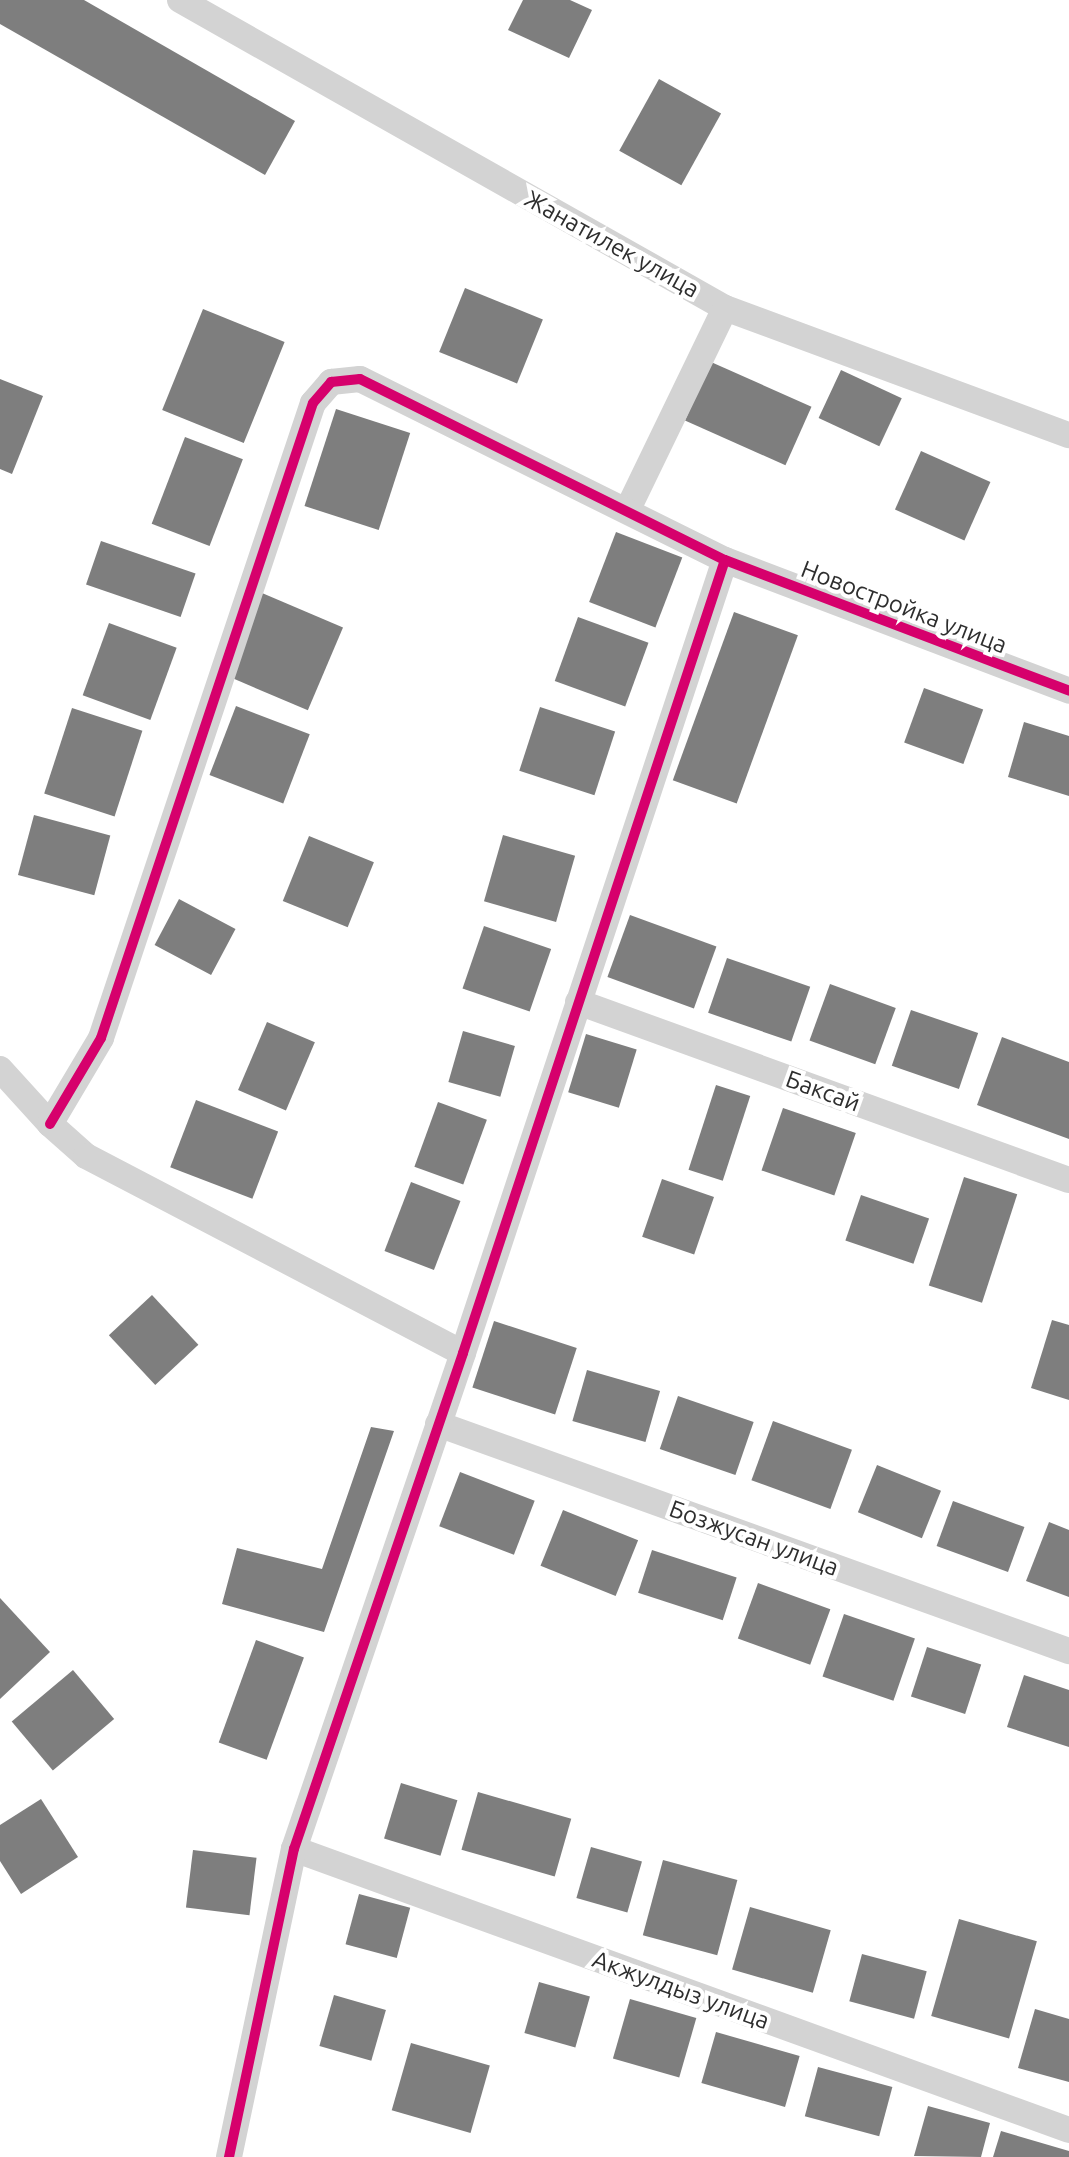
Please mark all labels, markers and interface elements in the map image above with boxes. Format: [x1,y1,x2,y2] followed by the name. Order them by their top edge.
[520,184,704,304] street label: Жанатилек улица
[797,554,1011,660] street label: Новостройка улица
[782,1064,864,1118] street label: Баксай
[665,1494,843,1582] street label: Бозжусан улица
[589,1945,773,2035] street label: Акжулдыз улица

